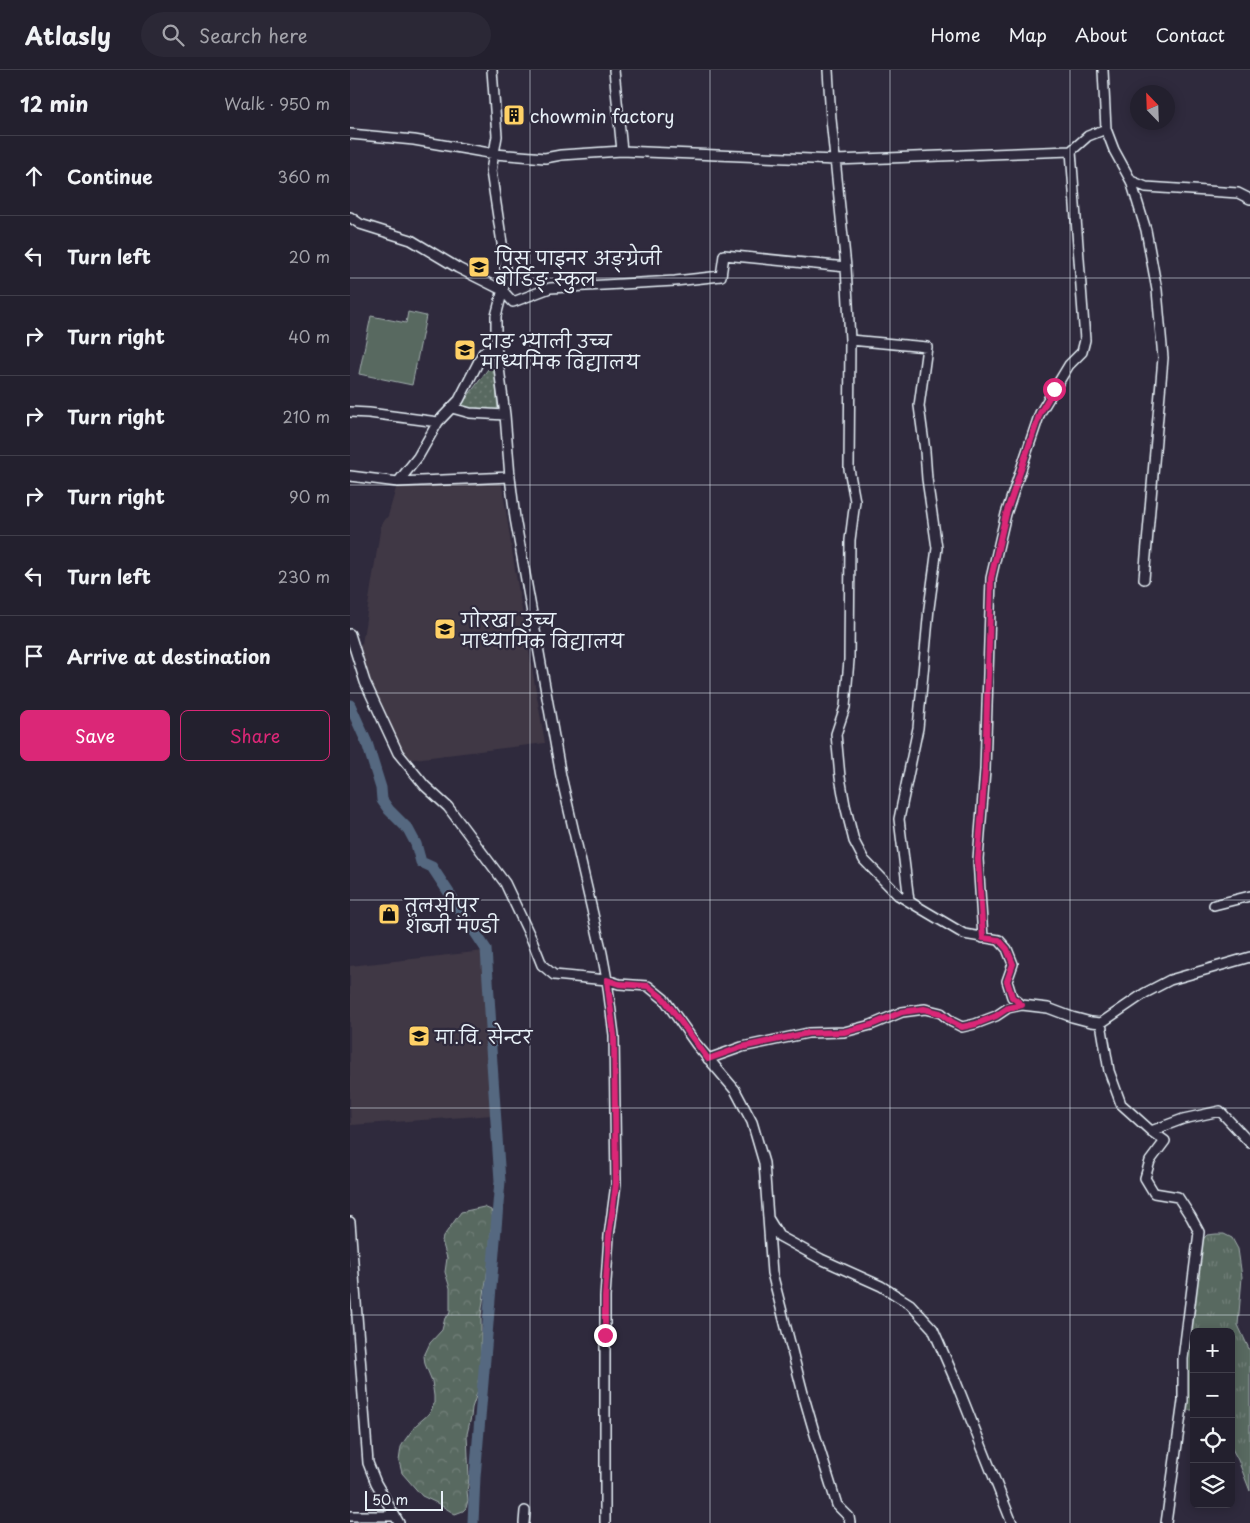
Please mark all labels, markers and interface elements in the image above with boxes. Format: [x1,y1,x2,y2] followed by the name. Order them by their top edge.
[141,12,491,57] search box
[25,17,111,53] text: Atlasly
[159,21,187,49] icon: search
[199,21,308,49] text: Search here
[930,21,980,48] text: Home
[1008,21,1047,48] text: Map
[1075,21,1127,48] text: About
[1155,21,1225,48] text: Contact
[1130,85,1175,130] north arrow
[20,87,89,119] text: 12 min
[224,91,330,115] text: Walk · 950 m
[530,102,674,129] place label: chowmin factory
[502,103,526,127] building icon: chowmin factory
[20,162,48,190] icon: ahead
[67,162,153,190] text: Continue
[278,164,330,188] text: 360 m
[20,242,48,270] icon: left
[67,242,151,270] text: Turn left
[494,243,662,294] place label: पिस पाइनर अङ्‍ग्रेजी बोर्डिङ् स्कुल
[289,244,330,268] text: 20 m
[467,255,491,279] school or university icon: पिस पाइनर अङ्‍ग्रेजी बोर्डिङ् स्कुल
[20,322,48,350] icon: right
[67,322,165,350] text: Turn right
[288,324,330,348] text: 40 m
[480,327,641,375] place label: दाङ भ्याली उच्च माध्यमिक विद्यालय
[453,338,477,362] school or university icon: दाङ भ्याली उच्च माध्यमिक विद्यालय
[1043,378,1066,401] route start
[20,402,48,430] icon: right
[67,402,165,430] text: Turn right
[282,404,330,428] text: 210 m
[20,482,48,510] icon: right
[67,482,165,510] text: Turn right
[289,484,330,508] text: 90 m
[20,562,48,590] icon: left
[67,562,151,590] text: Turn left
[278,564,330,588] text: 230 m
[460,606,625,654] place label: गोरखा उच्च माध्यामिक विद्यालय
[433,617,457,641] school or university icon: गोरखा उच्च माध्यामिक विद्यालय
[20,642,48,670] icon: arrive
[67,642,271,670] text: Arrive at destination
[20,710,170,761] button: Save
[180,710,330,761] button: Share
[404,891,500,939] place label: तुलसीपुर शब्जी मण्डी
[377,902,401,926] shop icon: तुलसीपुर शब्जी मण्डी
[434,1022,533,1050] place label: मा.वि. सेन्टर
[407,1024,431,1048] school or university icon: मा.वि. सेन्टर
[594,1324,617,1347] route end
[1190,1328,1235,1508] map controls
[1190,1328,1235,1373] button: +
[1190,1373,1235,1418] button: −
[1190,1418,1235,1463] button: locate
[1190,1463,1235,1508] button: layers
[365,1488,442,1511] scale bar
[372,1489,408,1510] text: 50 m

